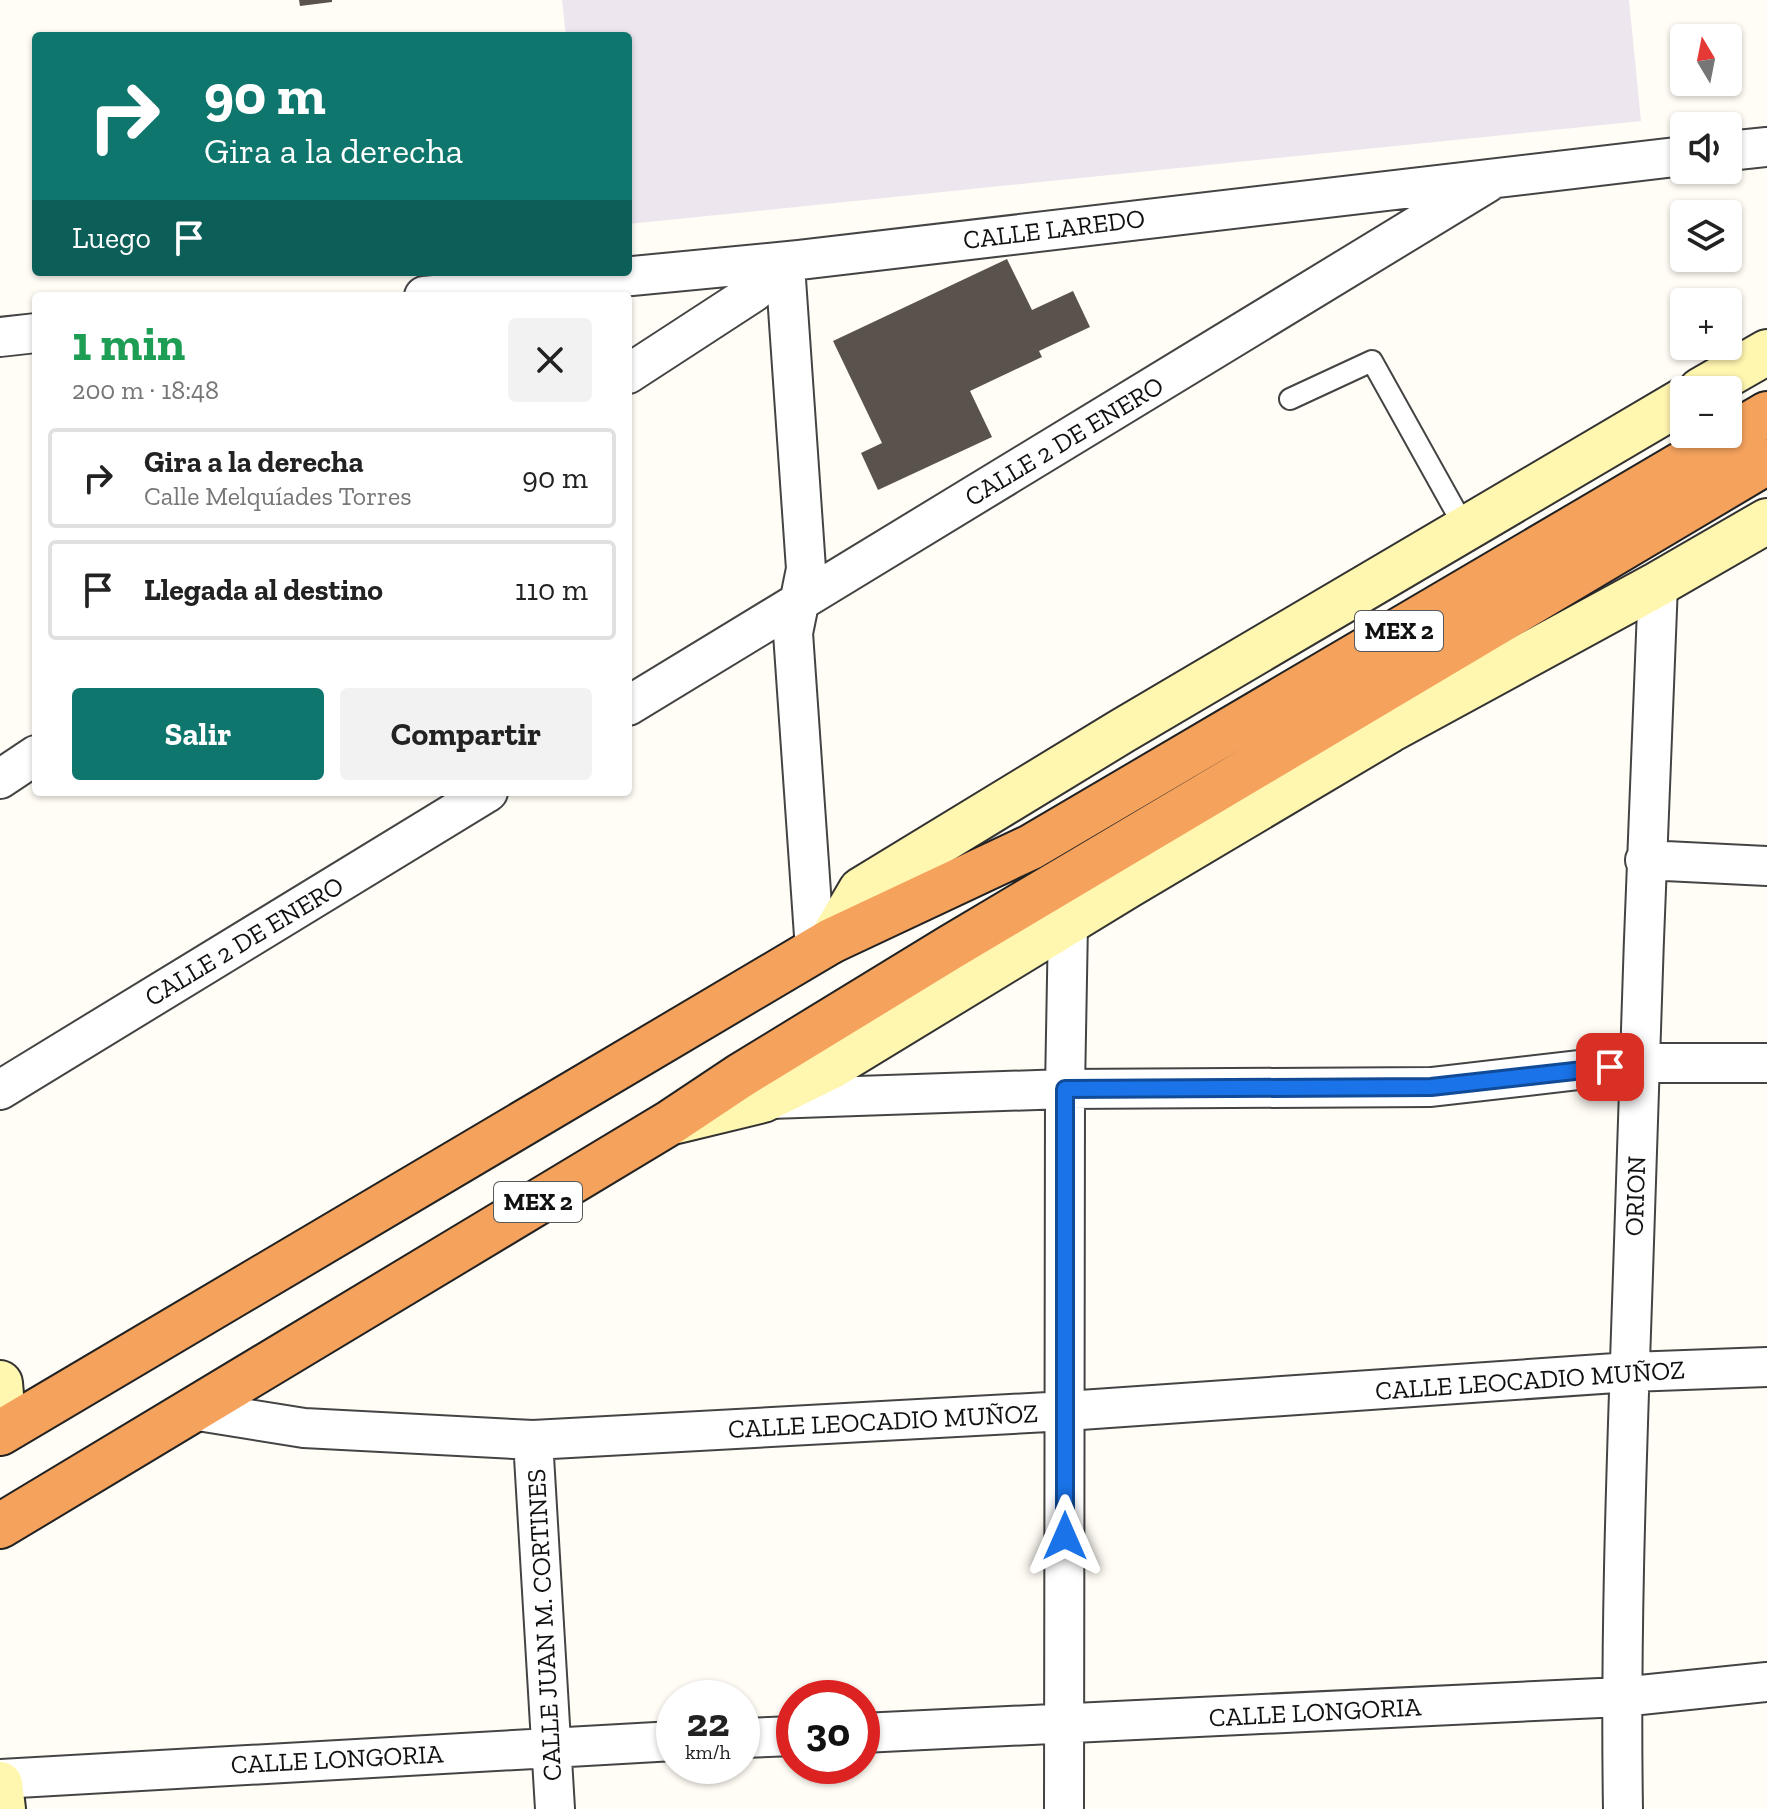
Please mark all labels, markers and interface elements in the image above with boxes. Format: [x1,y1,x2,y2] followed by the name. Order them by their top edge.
[1670,24,1742,96] north arrow
[1670,24,1742,448] map controls
[204,61,326,128] text: 90 m
[72,64,176,168] icon: right
[1670,112,1742,184] button: sound
[204,129,463,172] text: Gira a la derecha
[1670,200,1742,272] button: layers
[961,202,1147,256] street label: CALLE LAREDO
[167,216,211,260] icon: arrive
[72,220,151,256] text: Luego
[1670,288,1742,360] button: +
[72,315,185,372] text: 1 min
[508,318,592,402] button: close
[959,369,1169,513] street label: CALLE 2 DE ENERO
[72,374,219,406] text: 200 m · 18:48
[1670,376,1742,448] button: −
[144,444,364,480] text: Gira a la derecha
[76,456,120,500] icon: right
[522,460,588,496] text: 90 m
[144,480,412,512] text: Calle Melquíades Torres
[76,568,120,612] icon: arrive
[144,572,383,608] text: Llegada al destino
[515,572,588,608] text: 110 m
[1355,611,1443,651] road number: MEX 2
[72,688,324,780] button: Salir
[340,688,592,780] button: Compartir
[139,869,349,1013] street label: CALLE 2 DE ENERO
[1576,1033,1644,1101] pin
[1588,1045,1632,1089] icon: arrive
[1618,1155,1652,1237] street label: ORION
[494,1182,582,1222] road number: MEX 2
[1374,1353,1686,1407] street label: CALLE LEOCADIO MUÑOZ
[727,1397,1039,1445] street label: CALLE LEOCADIO MUÑOZ
[520,1468,568,1782] street label: CALLE JUAN M. CORTINES
[1023,1494,1107,1578] position arrow
[776,1680,880,1784] speed limit sign: 30
[1208,1690,1423,1734] street label: CALLE LONGORIA
[687,1698,729,1746] text: 22
[230,1737,445,1781] street label: CALLE LONGORIA
[685,1740,731,1764] text: km/h

